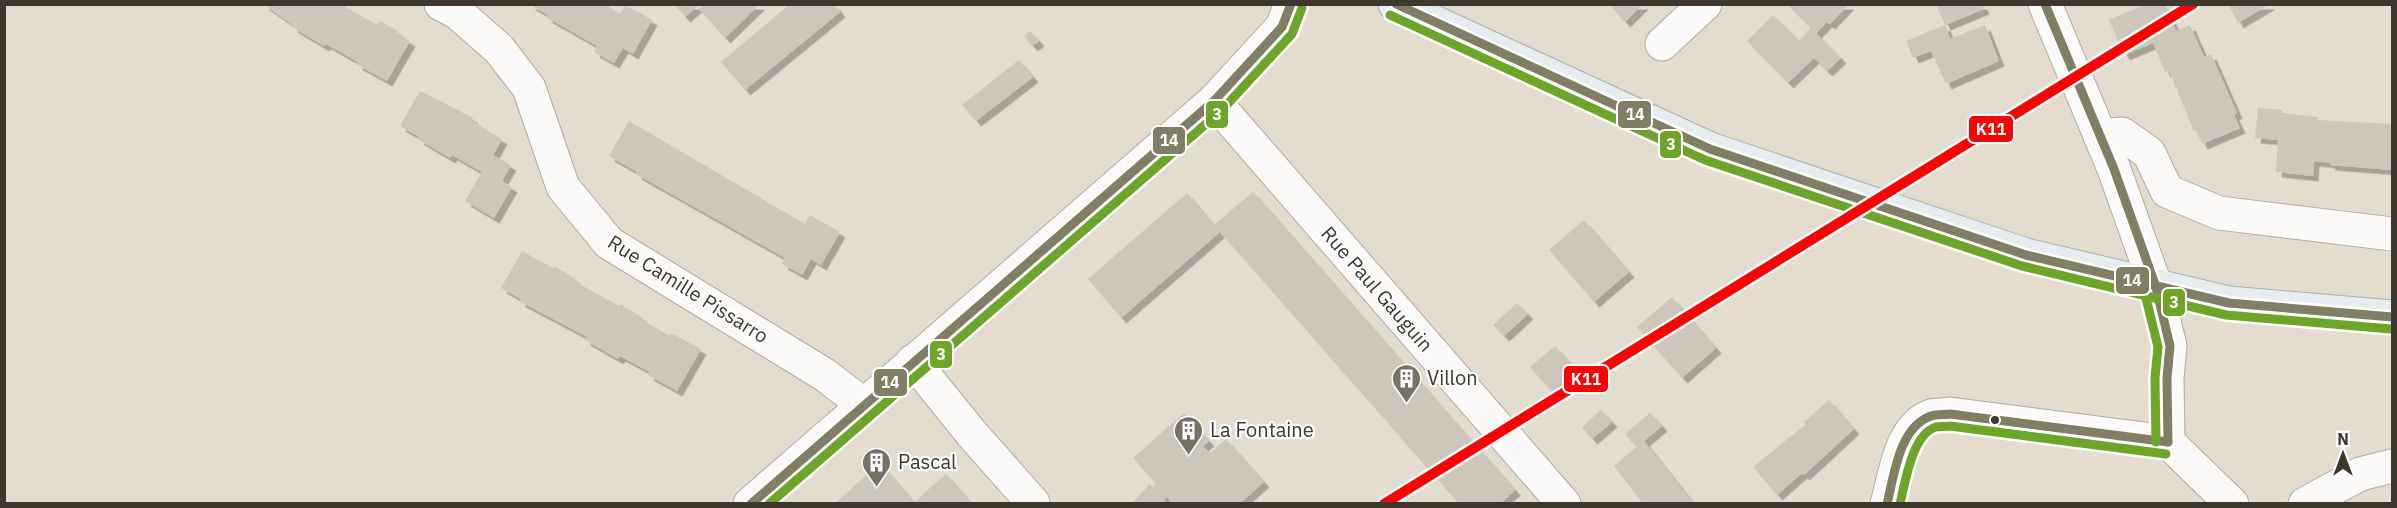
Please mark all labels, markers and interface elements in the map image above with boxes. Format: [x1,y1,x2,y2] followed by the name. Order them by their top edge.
[1205,100,1229,129] line badge: 3
[1617,100,1652,129] line badge: 14
[1212,104,1222,124] text: 3
[1625,104,1645,124] text: 14
[1968,115,2014,143] line badge: K11
[1976,119,2007,139] text: K11
[1152,126,1186,155] line badge: 14
[1159,130,1179,150] text: 14
[1659,130,1682,159] line badge: 3
[1666,134,1676,154] text: 3
[1315,220,1439,357] street label: Rue Paul Gauguin
[603,228,774,349] street label: Rue Camille Pissarro
[2115,266,2150,295] line badge: 14
[2122,270,2142,290] text: 14
[2162,288,2186,317] line badge: 3
[2169,292,2179,312] text: 3
[929,340,953,369] line badge: 3
[936,344,946,364] text: 3
[1390,362,1422,404] building icon: Villon
[1427,364,1478,391] place label: Villon
[1563,365,1609,393] line badge: K11
[873,368,908,397] line badge: 14
[1571,369,1602,389] text: K11
[880,372,900,392] text: 14
[1173,414,1205,456] building icon: La Fontaine
[1989,414,2001,426] unlabelled marker
[1210,416,1314,443] place label: La Fontaine
[2313,424,2373,484] north arrow
[2337,429,2349,449] text: N
[861,446,893,488] building icon: Pascal
[898,448,957,475] place label: Pascal

